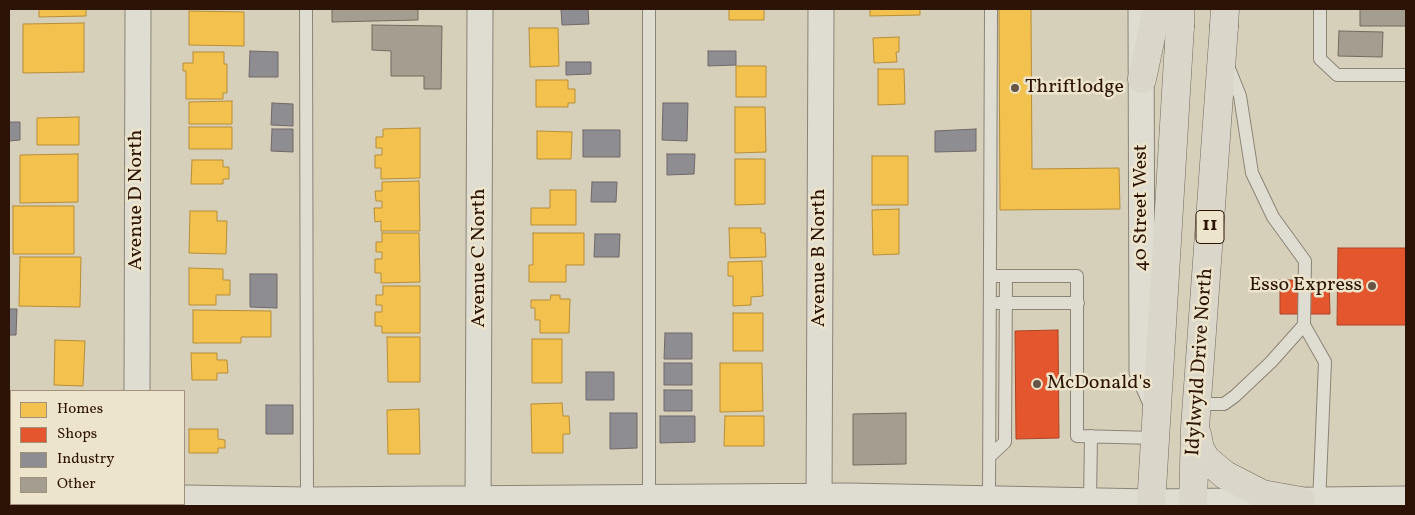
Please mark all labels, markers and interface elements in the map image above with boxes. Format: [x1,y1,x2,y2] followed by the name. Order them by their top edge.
[1025,76,1124,100] place label: Thriftlodge
[1009,82,1021,94] marker: Thriftlodge
[125,130,149,270] street label: Avenue D North
[1130,144,1154,272] street label: 40 Street West
[468,188,492,328] street label: Avenue C North
[808,189,832,327] street label: Avenue B North
[1196,210,1224,243] road number: 11
[1182,267,1220,457] street label: Idylwyld Drive North
[1249,274,1362,298] place label: Esso Express
[1366,280,1378,292] marker: Esso Express
[1047,372,1151,396] place label: McDonald's
[1031,378,1043,390] marker: McDonald's
[10,390,185,505] legend
[57,399,103,420] text: Homes
[57,424,97,445] text: Shops
[57,449,114,470] text: Industry
[57,474,96,495] text: Other

